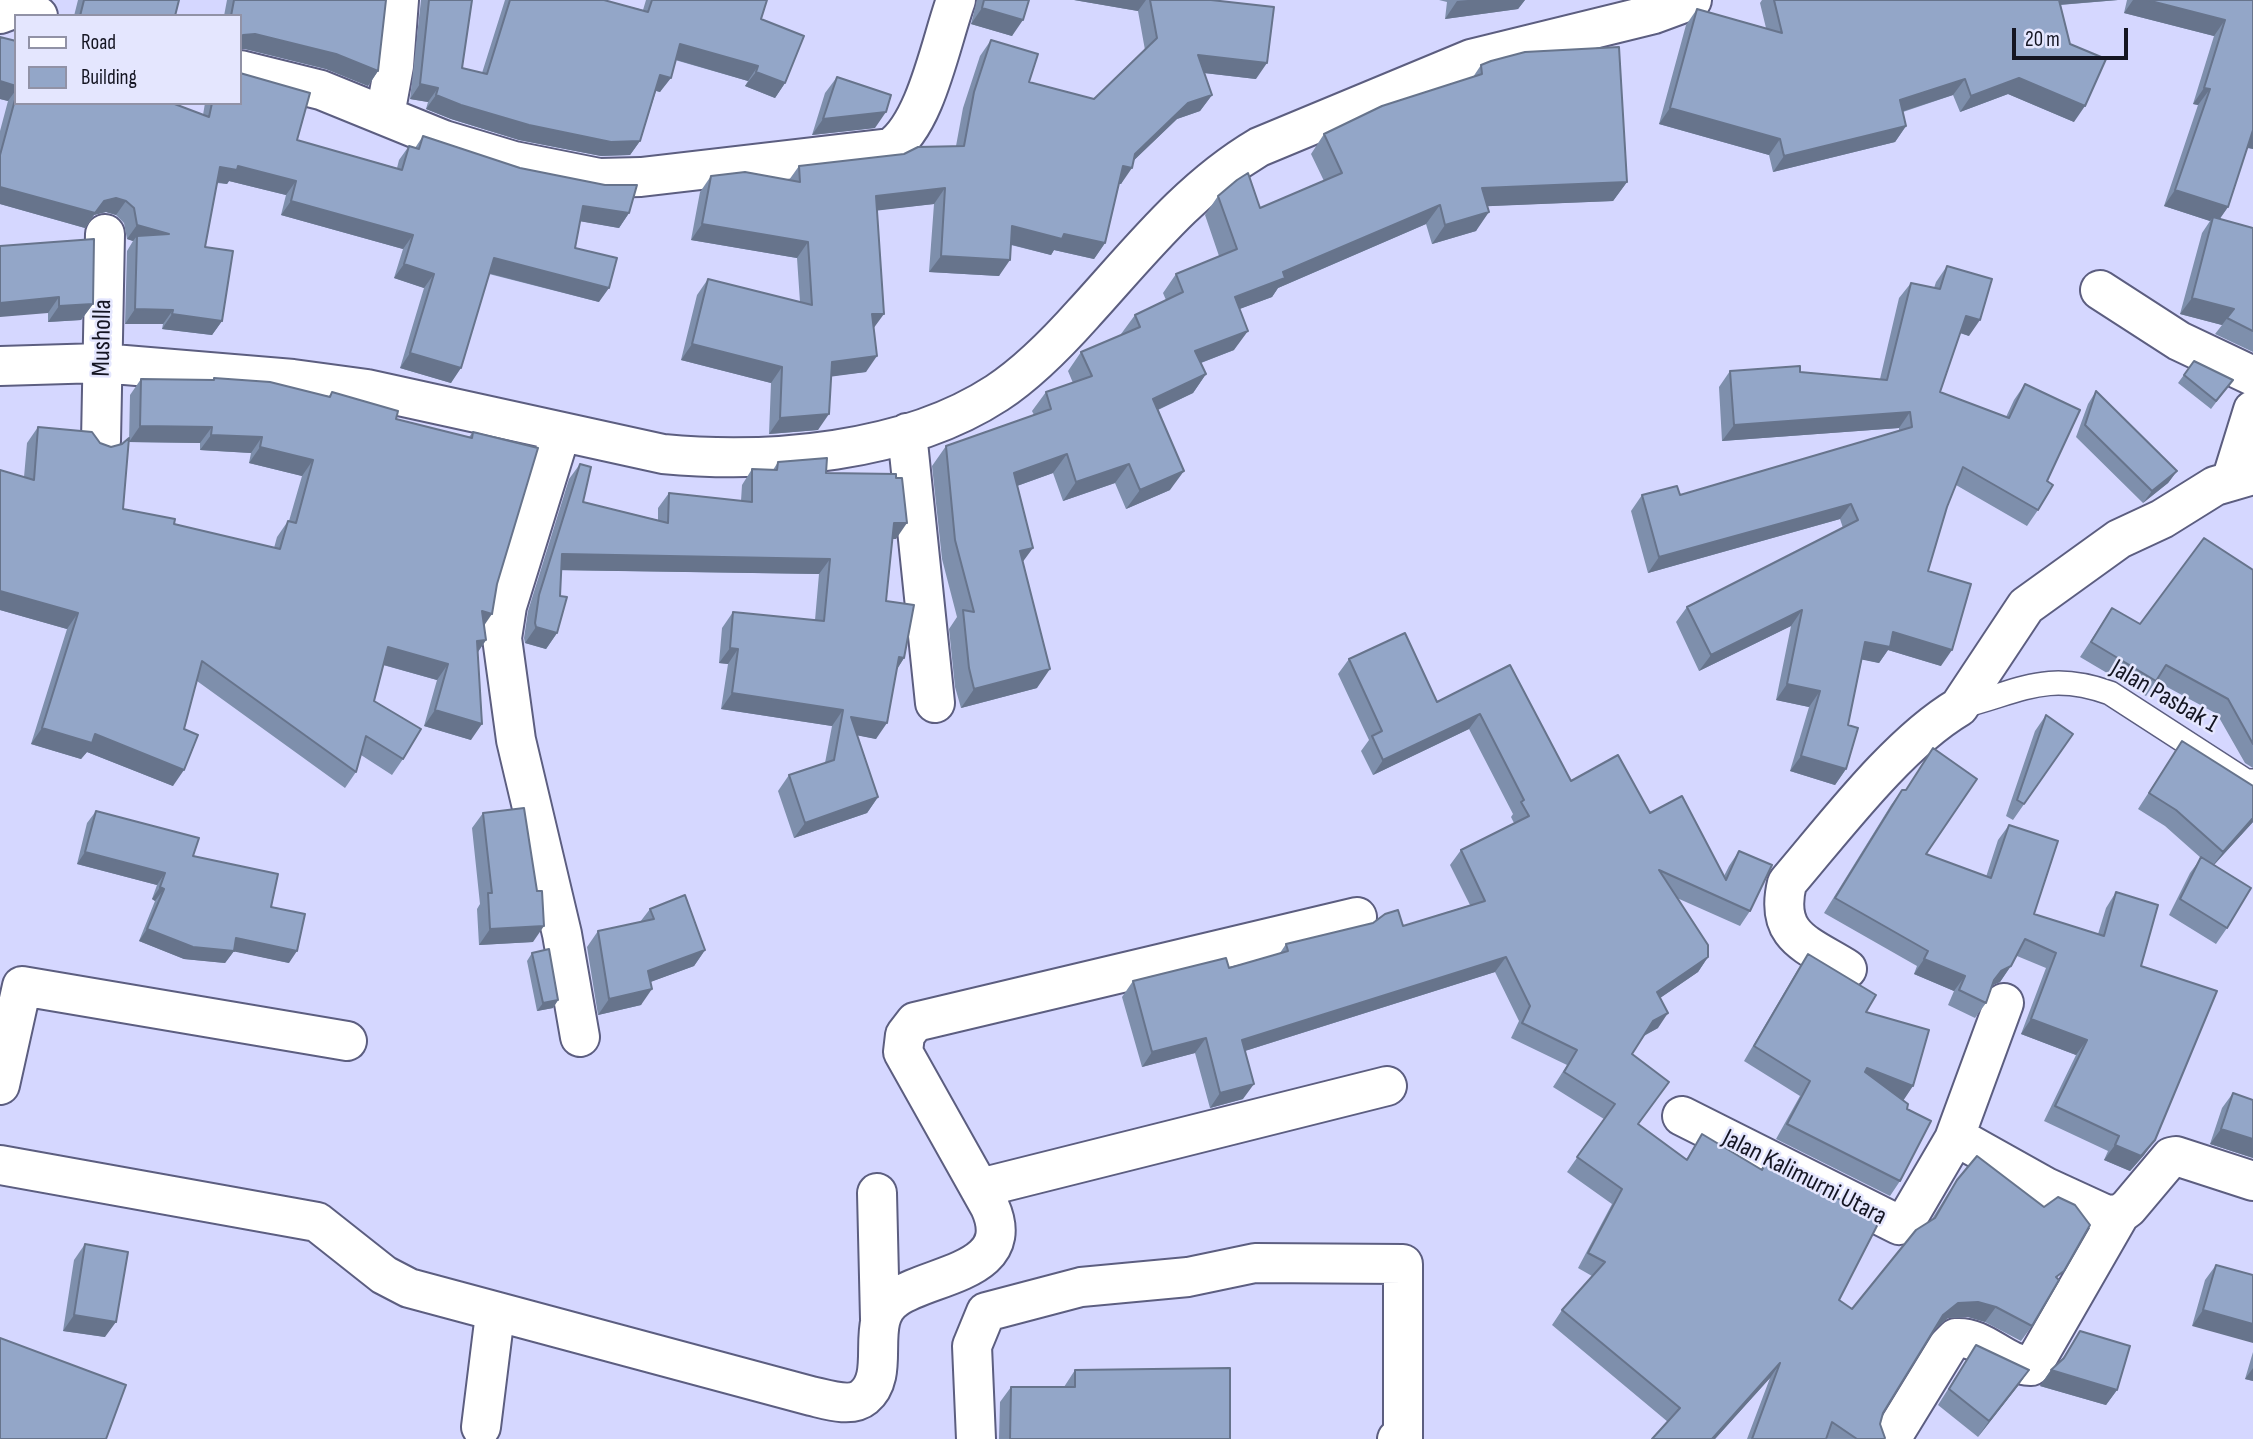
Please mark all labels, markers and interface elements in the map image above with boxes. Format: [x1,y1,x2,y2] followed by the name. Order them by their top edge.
[14,14,242,105] legend
[2015,14,2130,58] scale bar
[2025,27,2060,52] text: 20 m
[81,30,116,55] text: Road
[81,65,137,90] text: Building
[87,299,119,377] street label: Musholla
[2105,654,2223,740] street label: Jalan Pasbak 1
[1717,1123,1891,1233] street label: Jalan Kalimurni Utara

